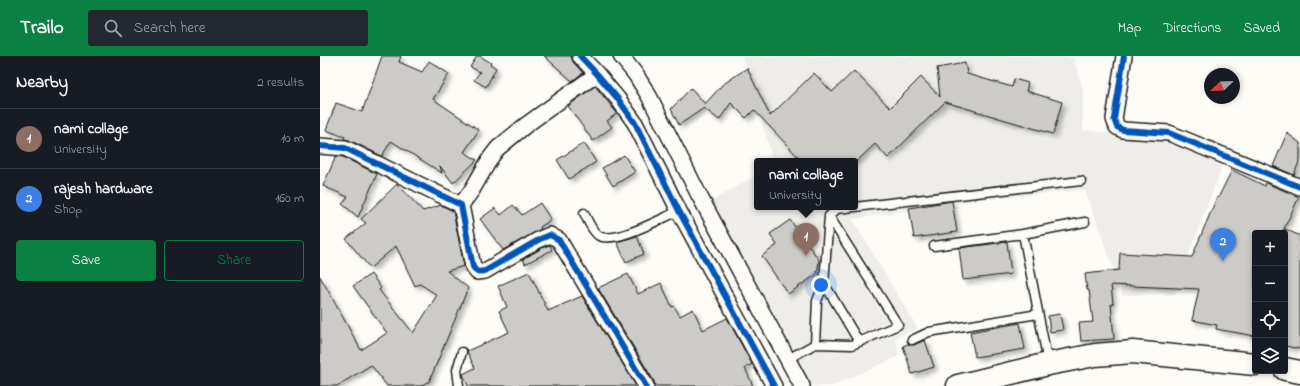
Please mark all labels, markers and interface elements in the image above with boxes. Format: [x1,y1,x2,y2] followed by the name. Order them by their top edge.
[88,10,368,46] search box
[20,15,64,42] text: Trailo
[102,17,124,39] icon: search
[134,17,205,39] text: Search here
[1118,18,1141,39] text: Map
[1163,18,1221,39] text: Directions
[1243,18,1280,39] text: Saved
[1204,68,1240,104] north arrow
[16,70,68,95] text: Nearby
[257,73,304,92] text: 2 results
[54,118,128,140] text: nami collage
[27,129,31,148] text: 1
[281,129,304,148] text: 10 m
[54,140,107,159] text: University
[754,158,858,210] popup
[769,164,843,186] text: nami collage
[54,178,153,200] text: rajesh hardware
[769,186,822,205] text: University
[26,189,32,208] text: 2
[275,189,304,208] text: 160 m
[54,200,82,219] text: Shop
[793,223,819,256] pin: 1
[1210,228,1236,261] pin: 2
[1252,230,1288,374] map controls
[1252,230,1288,266] button: +
[16,240,156,281] button: Save
[164,240,304,281] button: Share
[1252,266,1288,302] button: −
[811,275,831,295] your location
[1252,302,1288,338] button: locate
[1252,338,1288,374] button: layers

